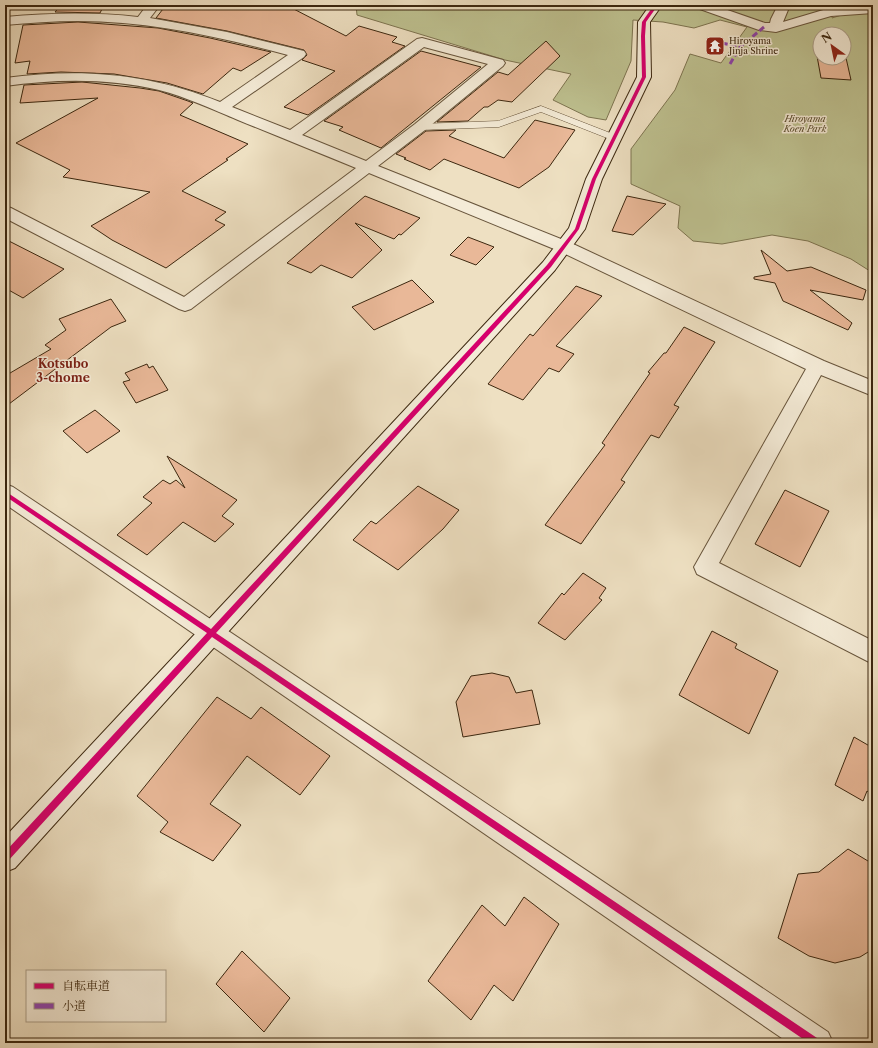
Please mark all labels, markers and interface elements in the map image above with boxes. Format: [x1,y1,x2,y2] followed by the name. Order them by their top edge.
[812,26,852,66] north arrow
[819,29,835,46] text: N
[704,35,726,57] temple icon: Hiroyama Jinja Shrine
[727,35,778,56] place label: Hiroyama Jinja Shrine
[783,113,827,134] park label: Hiroyama Koen Park
[36,356,90,385] district label: Kotsubo 3-chome
[26,970,166,1022] legend
[62,978,110,993] text: 自転車道
[62,998,86,1013] text: 小道

